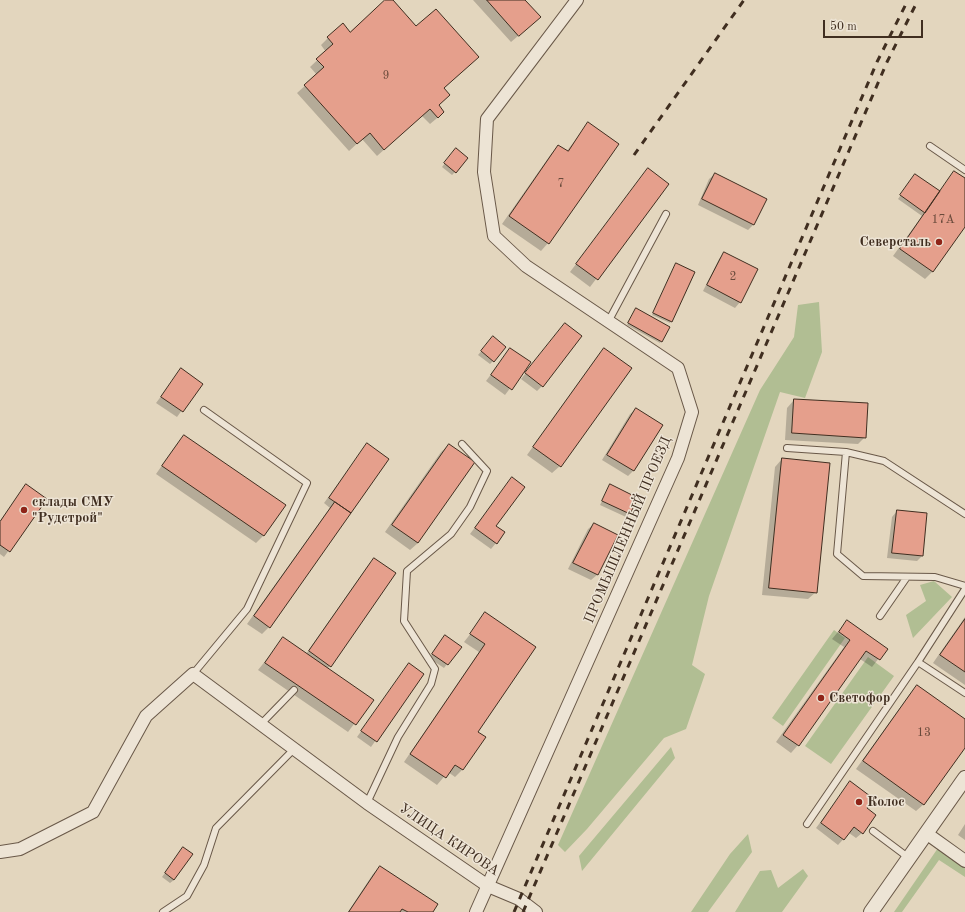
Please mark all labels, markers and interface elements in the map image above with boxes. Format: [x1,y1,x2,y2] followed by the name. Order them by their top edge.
[825,12,925,38] scale bar
[830,21,857,33] text: 50 m
[383,69,389,83] house number: 9
[558,177,564,191] house number: 7
[931,213,955,227] house number: 17А
[859,234,931,250] place label: Северсталь
[934,237,944,247] marker: Северсталь
[730,270,736,284] house number: 2
[581,434,675,626] street label: ПРОМЫШЛЕННЫЙ ПРОЕЗД
[32,494,114,526] place label: склады СМУ "Рудстрой"
[19,505,29,515] marker: склады СМУ "Рудстрой"
[829,690,890,706] place label: Светофор
[816,693,826,703] marker: Светофор
[917,726,931,740] house number: 13
[867,794,905,810] place label: Колос
[854,797,864,807] marker: Колос
[396,800,502,880] street label: УЛИЦА КИРОВА

